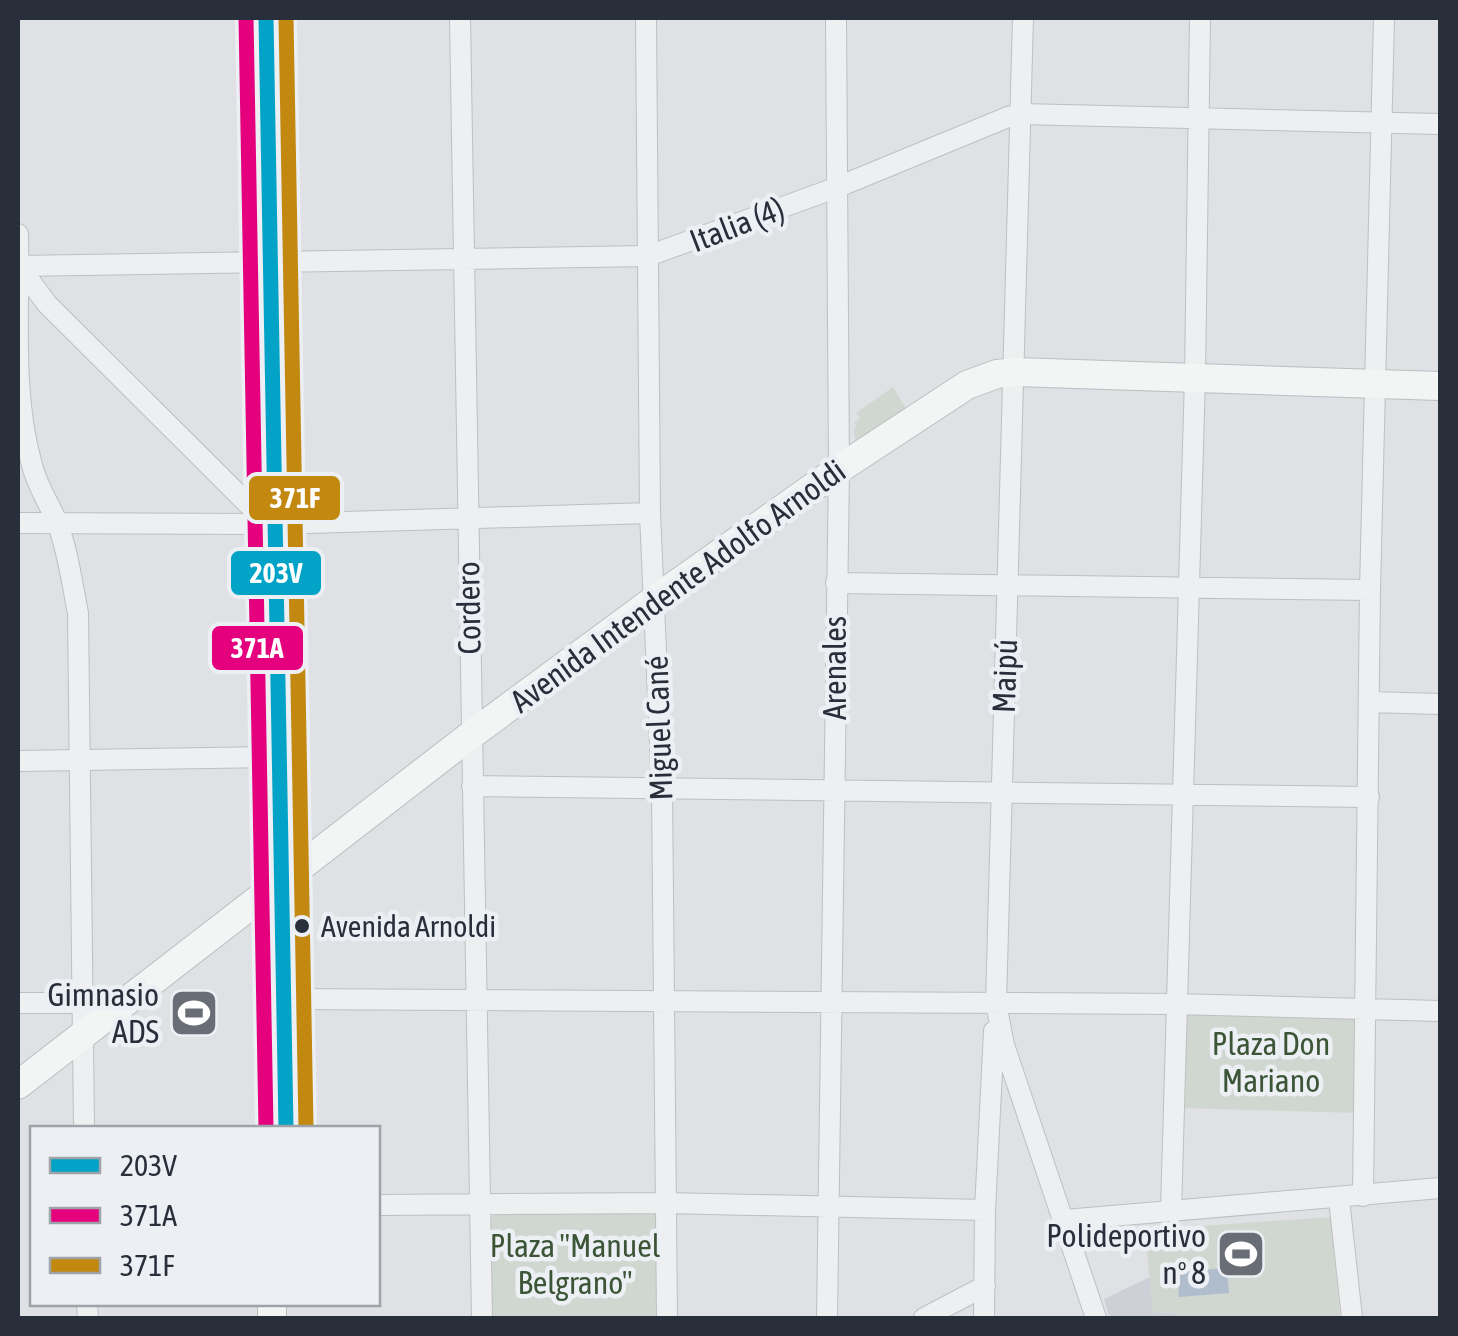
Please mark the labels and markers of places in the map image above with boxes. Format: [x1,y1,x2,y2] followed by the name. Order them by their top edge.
[321,909,496,943] place label: Avenida Arnoldi
[292,916,312,936] marker: Avenida Arnoldi
[48,976,159,1050] place label: Gimnasio ADS
[168,987,220,1039] sports icon: Gimnasio ADS
[1046,1217,1206,1291] place label: Polideportivo n° 8
[1215,1228,1267,1280] sports icon: Polideportivo n° 8

